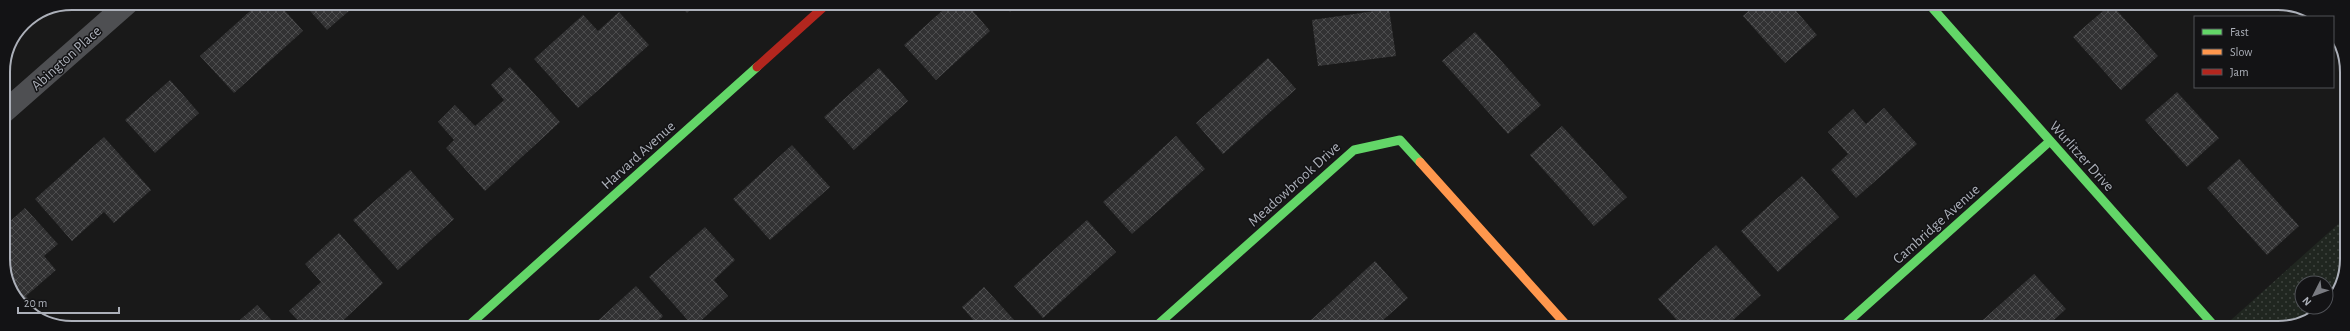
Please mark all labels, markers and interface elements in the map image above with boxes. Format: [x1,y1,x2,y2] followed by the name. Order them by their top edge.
[2194,16,2334,88] legend
[29,23,104,93] street label: Abington Place
[2230,26,2249,38] text: Fast
[2230,46,2252,58] text: Slow
[2230,66,2249,78] text: Jam
[599,118,678,192] street label: Harvard Avenue
[2046,118,2117,194] street label: Wurlitzer Drive
[1245,139,1343,229] street label: Meadowbrook Drive
[1890,182,1983,267] street label: Cambridge Avenue
[2294,275,2334,315] north arrow
[18,289,119,315] scale bar
[2300,295,2314,308] text: N
[24,297,47,309] text: 20 m

